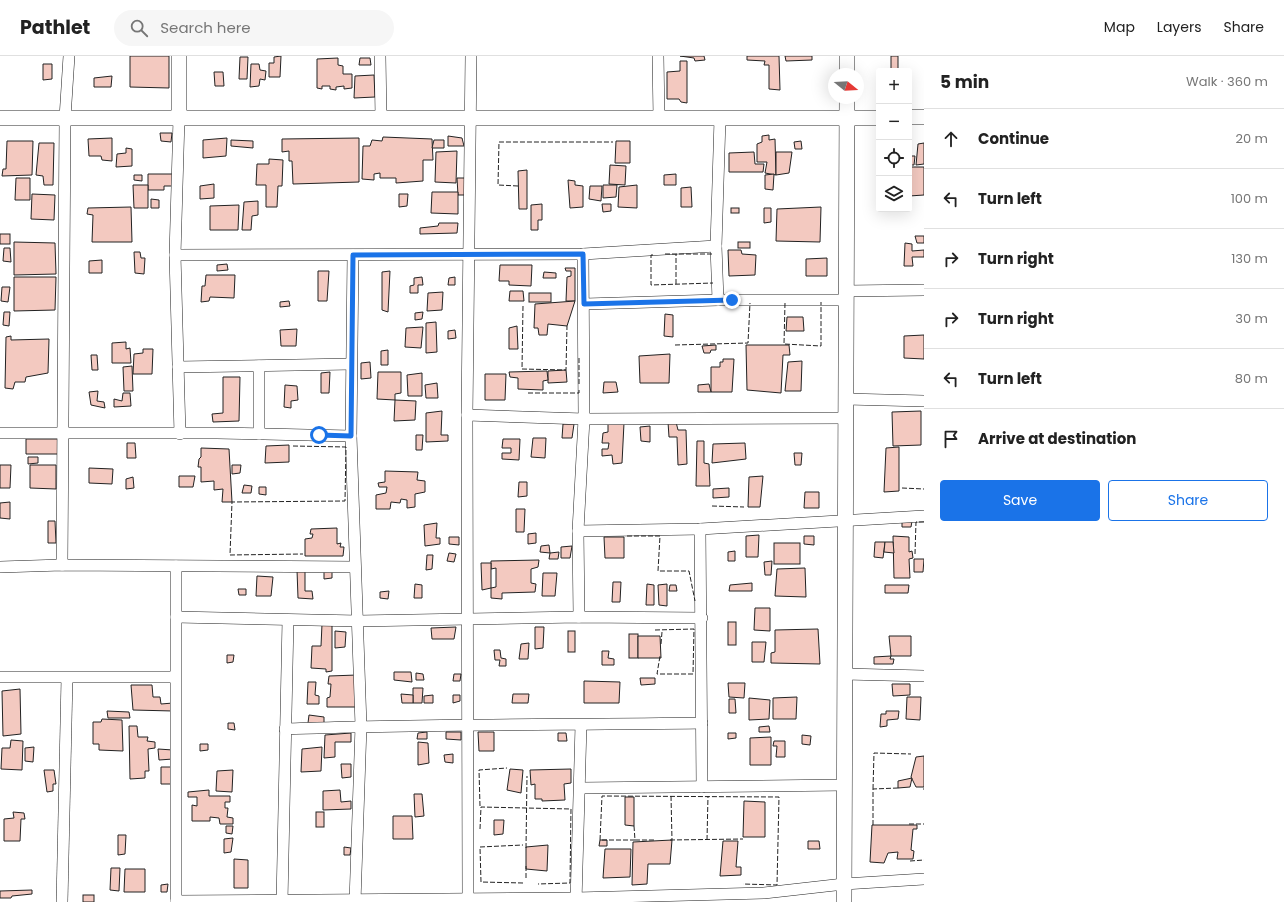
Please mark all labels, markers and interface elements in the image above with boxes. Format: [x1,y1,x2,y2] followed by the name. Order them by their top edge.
[114,10,394,46] search box
[20,14,90,41] text: Pathlet
[128,17,150,39] icon: search
[160,17,251,38] text: Search here
[1104,17,1135,37] text: Map
[1157,17,1201,37] text: Layers
[1223,17,1264,37] text: Share
[828,68,864,104] north arrow
[876,68,912,212] map controls
[876,68,912,104] button: +
[940,70,989,94] text: 5 min
[1186,72,1268,91] text: Walk · 360 m
[876,104,912,140] button: −
[940,128,962,150] icon: ahead
[978,128,1049,149] text: Continue
[1235,129,1268,148] text: 20 m
[876,140,912,176] button: locate
[876,176,912,212] button: layers
[940,188,962,210] icon: left
[978,188,1042,209] text: Turn left
[1231,189,1268,208] text: 100 m
[940,248,962,270] icon: right
[978,248,1054,269] text: Turn right
[1231,249,1268,268] text: 130 m
[723,291,741,309] route end
[940,308,962,330] icon: right
[978,308,1054,329] text: Turn right
[1235,309,1268,328] text: 30 m
[940,368,962,390] icon: left
[978,368,1042,389] text: Turn left
[1235,369,1268,388] text: 80 m
[310,426,328,444] route start
[940,428,962,450] icon: arrive
[978,428,1136,449] text: Arrive at destination
[940,480,1100,521] button: Save
[1108,480,1268,521] button: Share

